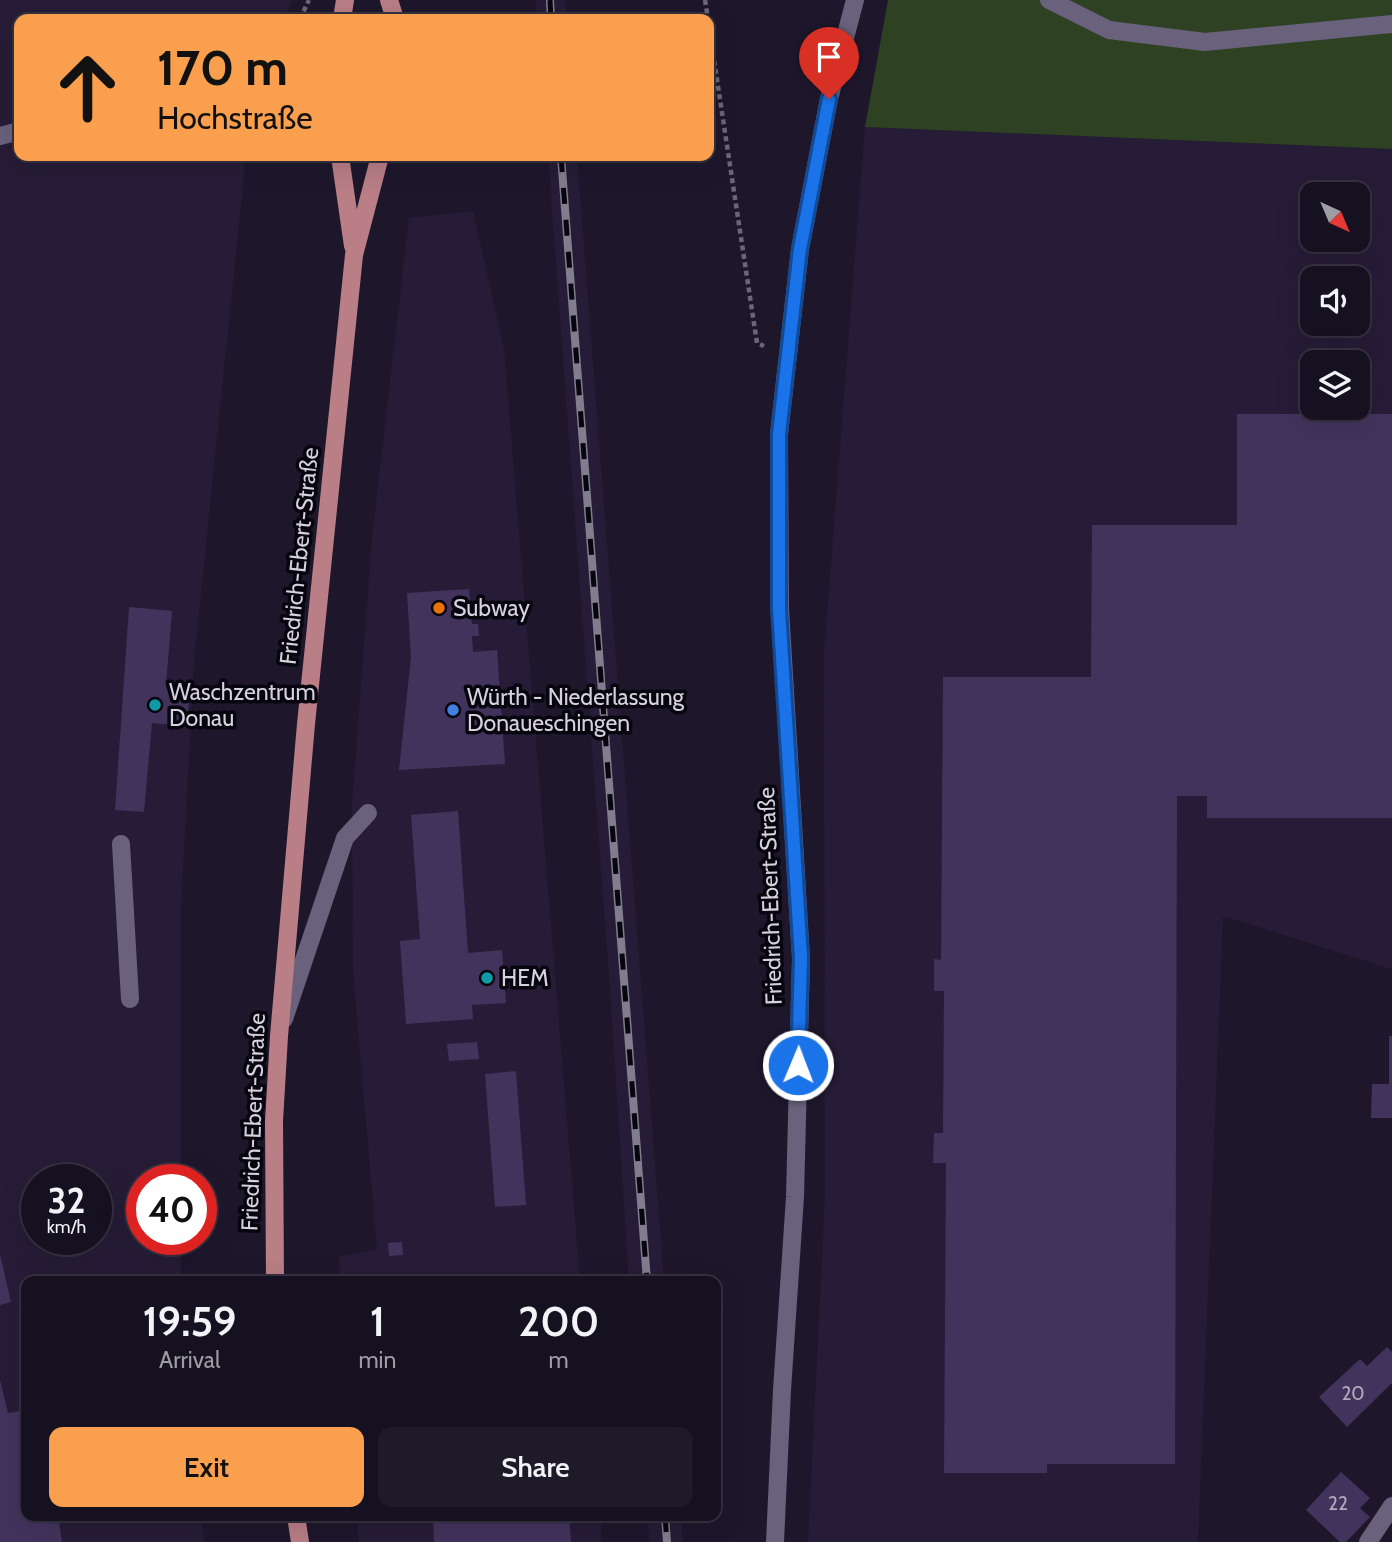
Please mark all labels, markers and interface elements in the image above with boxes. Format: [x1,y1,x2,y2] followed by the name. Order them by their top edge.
[799,27,859,99] pin
[157,38,288,97] text: 170 m
[810,38,848,76] icon: arrive
[42,42,133,133] icon: ahead
[157,98,313,137] text: Hochstraße
[1300,182,1370,252] north arrow
[1300,182,1370,420] map controls
[1300,266,1370,336] button: sound
[1300,350,1370,420] button: layers
[274,446,324,666] street label: Friedrich-Ebert-Straße
[453,594,530,622] place label: Subway
[431,600,447,616] marker: Subway
[169,678,316,732] place label: Waschzentrum Donau
[467,683,685,737] place label: Würth - Niederlassung Donaueschingen
[147,697,163,713] marker: Waschzentrum Donau
[445,702,461,718] marker: Würth - Niederlassung Donaueschingen
[752,786,788,1006] street label: Friedrich-Ebert-Straße
[501,964,549,992] place label: HEM
[479,970,495,986] marker: HEM
[235,1012,271,1232] street label: Friedrich-Ebert-Straße
[761,1028,835,1102] position arrow
[126,1164,217,1255] speed limit sign: 40
[48,1179,85,1222] text: 32
[47,1216,86,1238] text: km/h
[143,1295,237,1347] text: 19:59
[370,1295,385,1347] text: 1
[518,1295,599,1347] text: 200
[159,1346,220,1374] text: Arrival
[358,1346,396,1374] text: min
[549,1346,569,1374] text: m
[1341,1382,1365,1405] house number: 20
[49,1427,364,1507] button: Exit
[378,1427,693,1507] button: Share
[1328,1492,1348,1515] house number: 22

